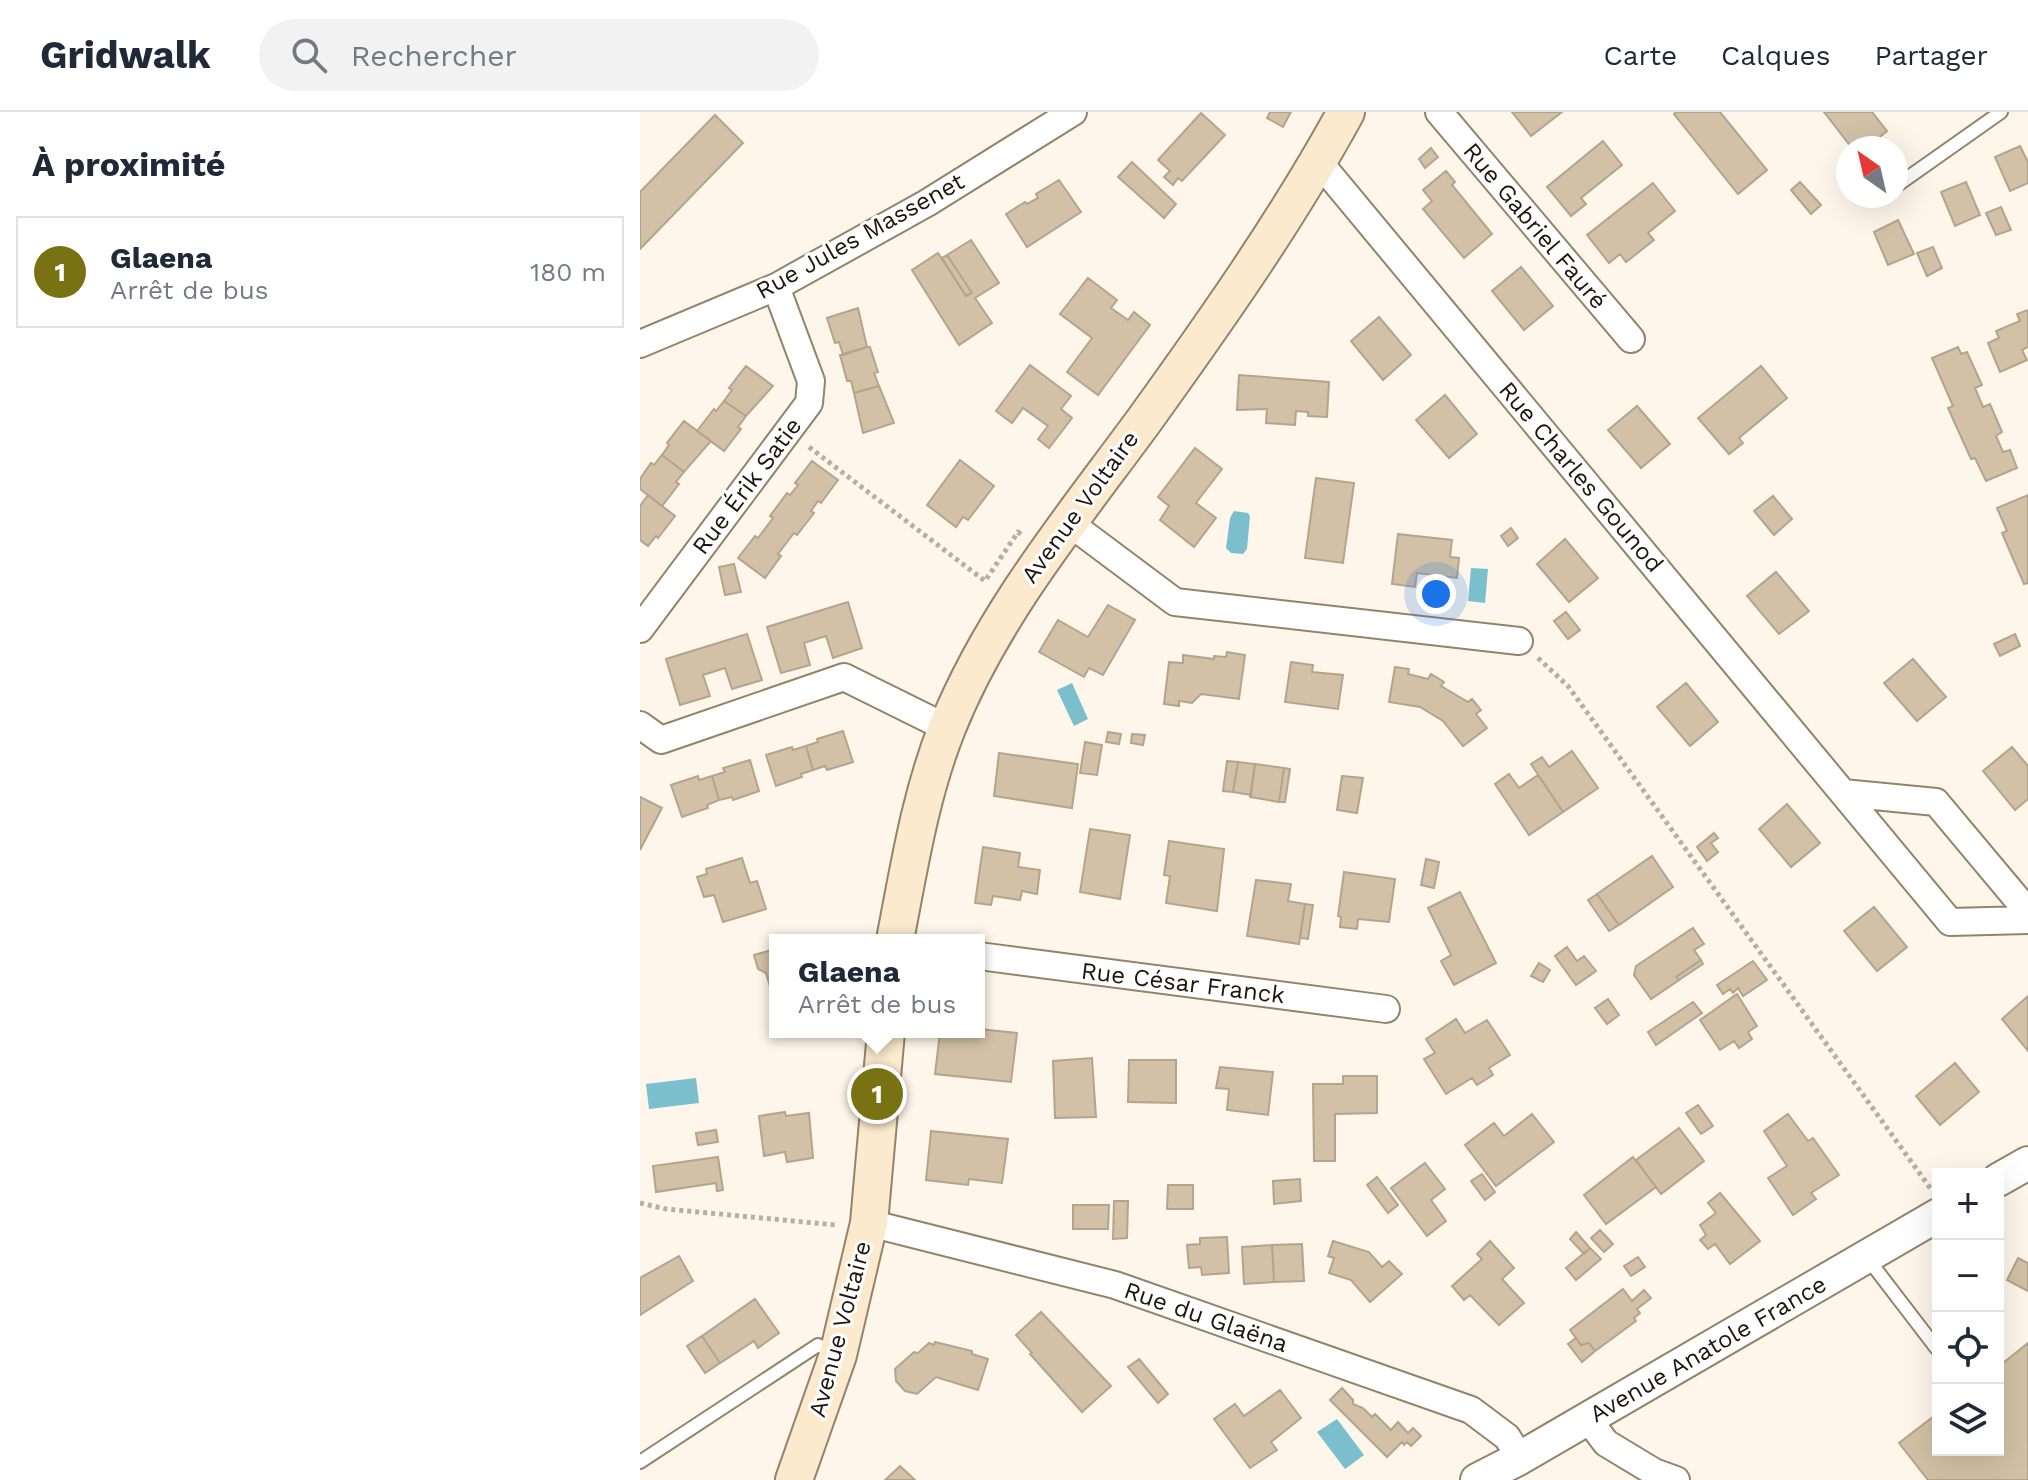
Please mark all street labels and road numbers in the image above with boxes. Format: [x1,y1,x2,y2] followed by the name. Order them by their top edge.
[1457,137,1613,315] street label: Rue Gabriel Fauré
[751,167,969,305] street label: Rue Jules Massenet
[1493,376,1669,578] street label: Rue Charles Gounod
[687,412,807,560] street label: Rue Érik Satie
[1015,425,1145,589] street label: Avenue Voltaire
[1080,957,1287,1009] street label: Rue César Franck
[803,1238,877,1420] street label: Avenue Voltaire
[1585,1270,1831,1428] street label: Avenue Anatole France
[1121,1276,1291,1358] street label: Rue du Glaëna

